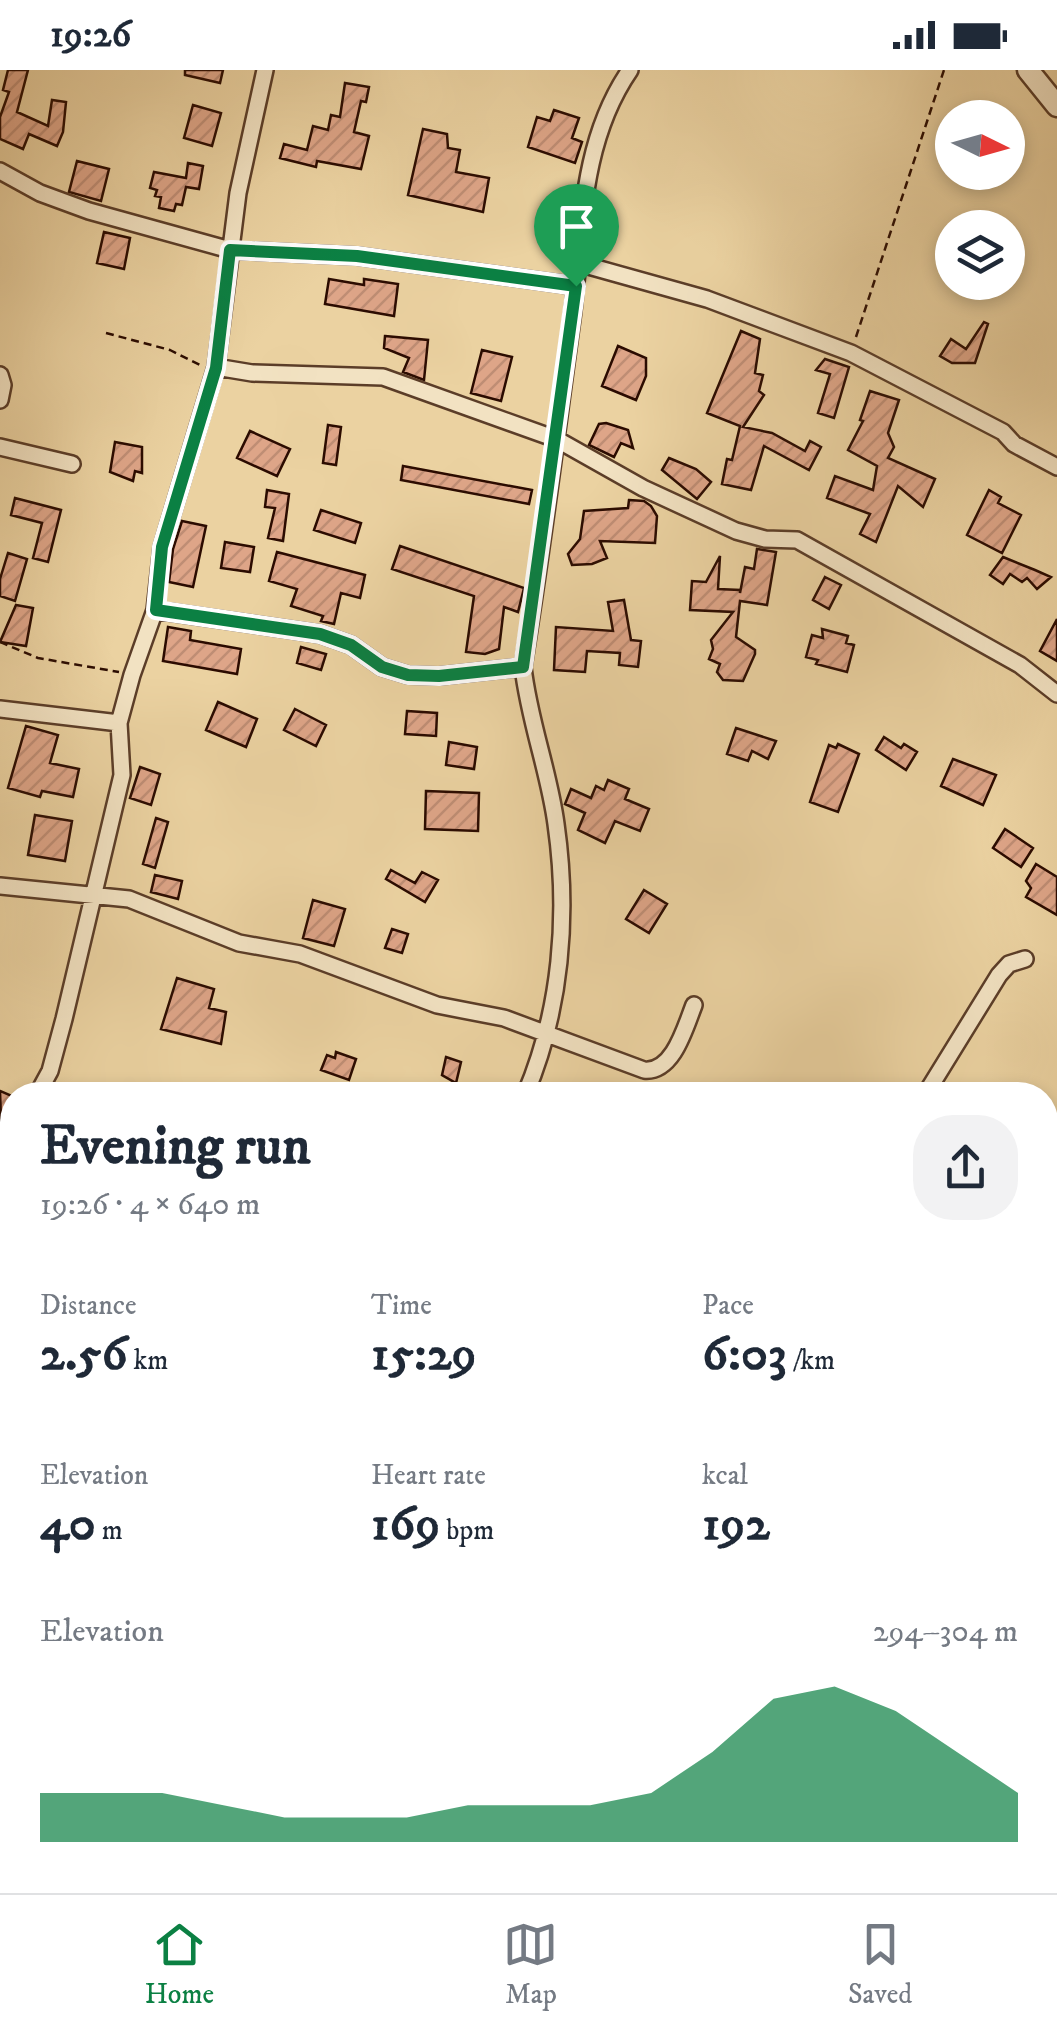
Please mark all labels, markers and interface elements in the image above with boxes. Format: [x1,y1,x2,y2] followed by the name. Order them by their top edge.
[50,11,131,59] text: 19:26
[935,100,1025,190] north arrow
[935,100,1025,300] map controls
[534,184,619,287] pin
[549,199,604,254] icon: arrive
[935,210,1025,300] button: layers
[40,1113,311,1182] text: Evening run
[913,1115,1018,1220] button: share
[40,1185,260,1225] text: 19:26 · 4 × 640 m
[40,1288,136,1323] text: Distance
[371,1288,432,1323] text: Time
[702,1288,754,1323] text: Pace
[40,1323,127,1386] text: 2.56
[371,1323,476,1386] text: 15:29
[702,1323,787,1386] text: 6:03
[127,1343,168,1378] text: km
[787,1343,835,1378] text: /km
[40,1458,148,1493] text: Elevation
[371,1458,486,1493] text: Heart rate
[702,1458,748,1493] text: kcal
[40,1493,96,1556] text: 40
[371,1493,440,1556] text: 169
[702,1493,770,1556] text: 192
[96,1513,123,1548] text: m
[440,1513,494,1548] text: bpm
[40,1612,164,1652] text: Elevation
[873,1612,1018,1652] text: 294–304 m
[145,1917,214,2012] tab: Home
[503,1917,558,2012] tab: Map
[848,1917,912,2012] tab: Saved

